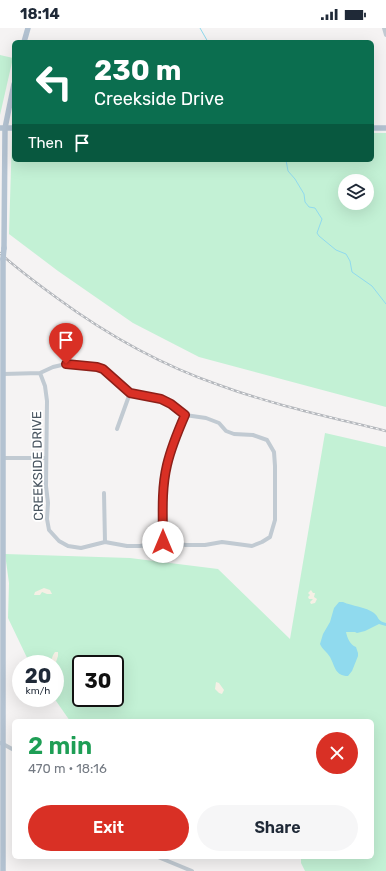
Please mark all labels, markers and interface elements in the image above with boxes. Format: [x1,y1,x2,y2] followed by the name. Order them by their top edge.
[20,5,60,23] text: 18:14
[94,54,181,87] text: 230 m
[28,56,80,108] icon: left
[94,88,224,110] text: Creekside Drive
[71,132,93,154] icon: arrive
[28,134,63,152] text: Then
[338,174,374,210] map controls
[338,174,374,210] button: layers
[49,323,83,364] pin
[55,329,77,351] icon: arrive
[29,411,46,521] street label: CREEKSIDE DRIVE
[142,521,184,563] position arrow
[72,655,124,707] speed limit sign: 30
[25,664,51,688] text: 20
[26,685,50,697] text: km/h
[28,732,92,760] text: 2 min
[316,732,358,774] button: close
[28,761,107,776] text: 470 m · 18:16
[28,805,189,851] button: Exit
[197,805,358,851] button: Share

